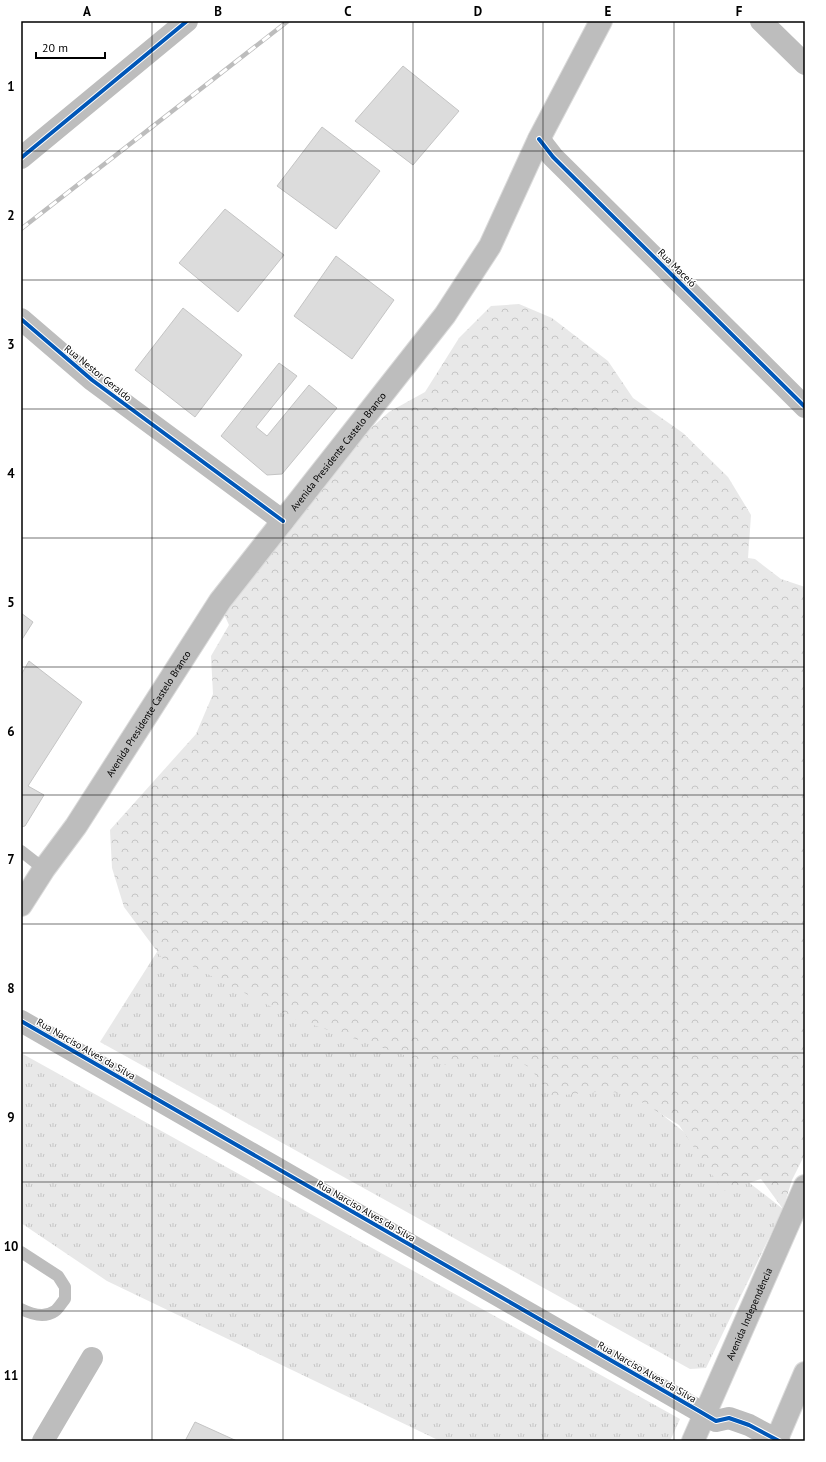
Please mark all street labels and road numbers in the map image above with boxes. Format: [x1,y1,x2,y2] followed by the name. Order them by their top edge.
[655,246,699,290] street label: Rua Maceió
[62,342,134,404] street label: Rua Nestor Geraldo
[287,389,389,513] street label: Avenida Presidente Castelo Branco
[103,648,193,779] street label: Avenida Presidente Castelo Branco
[34,1015,138,1083] street label: Rua Narciso Alves da Silva
[314,1177,418,1245] street label: Rua Narciso Alves da Silva
[723,1266,775,1362] street label: Avenida Independência
[595,1338,699,1406] street label: Rua Narciso Alves da Silva

